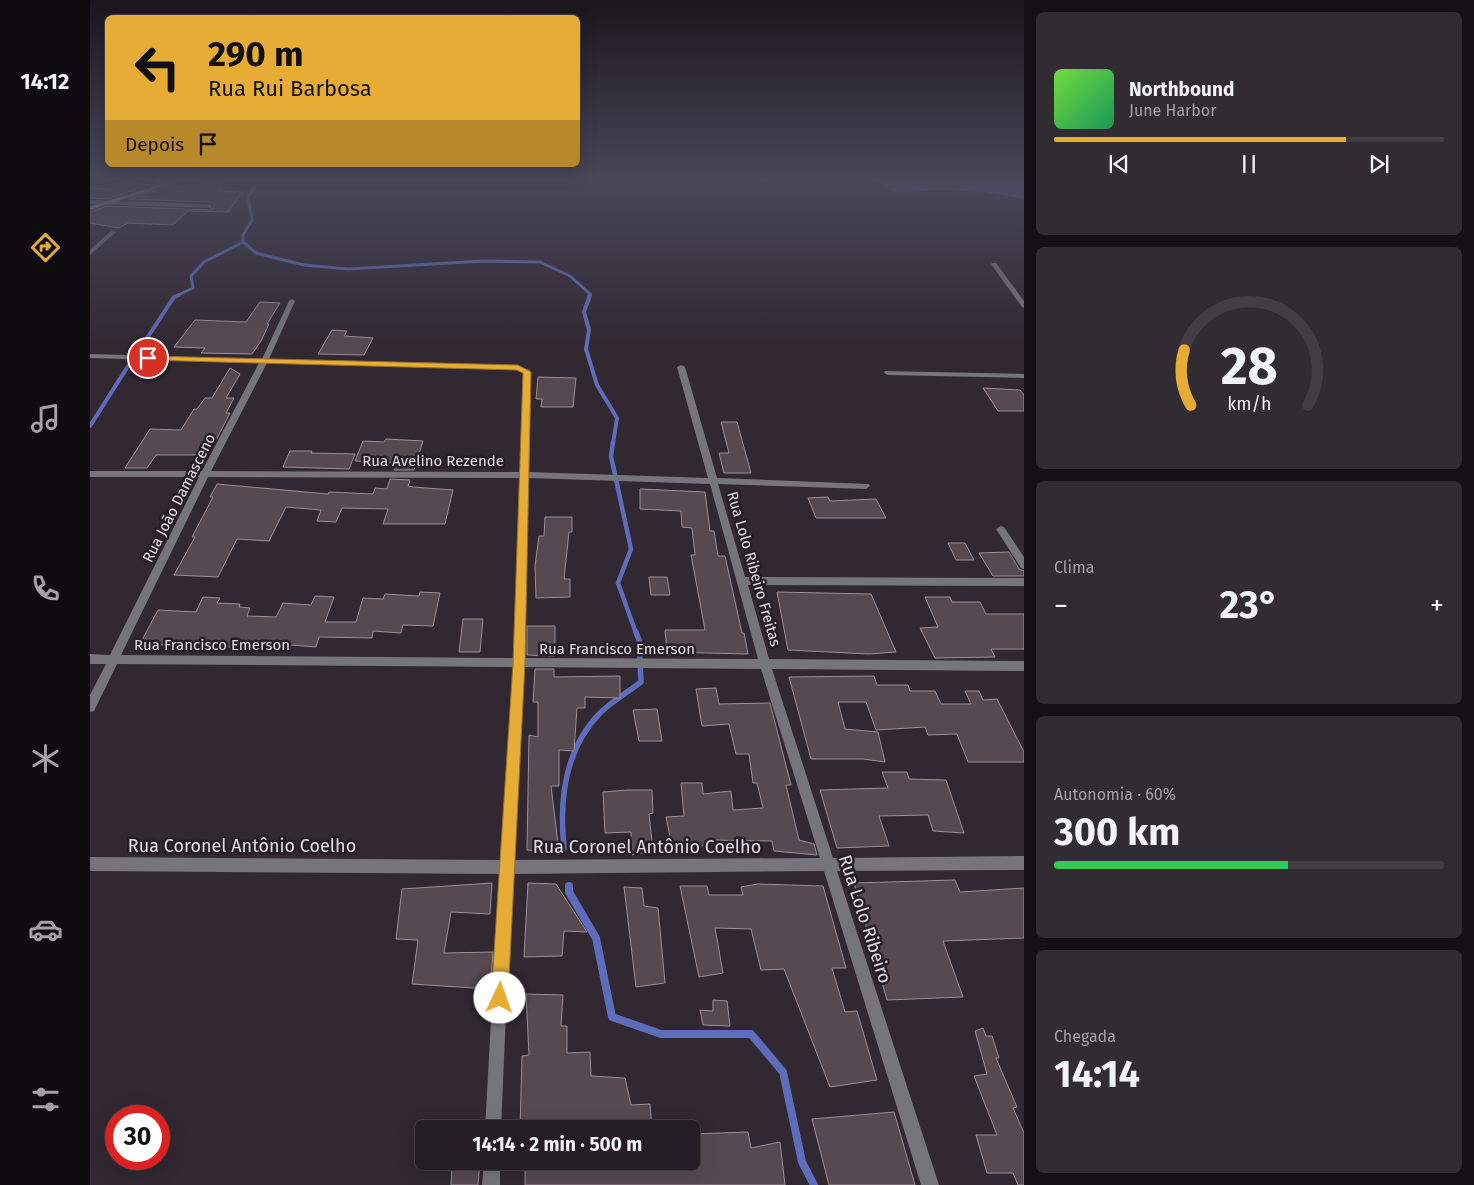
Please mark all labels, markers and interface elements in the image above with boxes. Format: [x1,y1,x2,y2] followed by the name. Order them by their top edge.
[208,33,304,75] text: 290 m
[125,35,190,100] icon: left
[21,68,69,95] text: 14:12
[208,75,372,102] text: Rua Rui Barbosa
[1129,78,1234,101] text: Northbound
[1129,101,1216,120] text: June Harbor
[194,130,222,158] icon: arrive
[125,133,184,156] text: Depois
[1105,150,1133,178] icon: previous
[1235,150,1263,178] icon: pause
[1365,150,1393,178] icon: next
[28,230,63,265] icon: directions
[1220,335,1278,398] text: 28
[127,337,169,379] pin
[134,344,162,372] icon: arrive
[1227,393,1271,415] text: km/h
[28,401,63,436] icon: music
[139,431,219,565] street label: Rua João Damasceno
[362,452,504,470] street label: Rua Avelino Rezende
[723,489,785,649] street label: Rua Lolo Ribeiro Freitas
[1054,558,1094,577] text: Clima
[28,571,63,606] icon: phone
[1220,582,1279,628] text: 23°
[1054,589,1068,622] text: −
[1430,589,1444,622] text: +
[134,636,290,654] street label: Rua Francisco Emerson
[539,640,695,658] street label: Rua Francisco Emerson
[28,741,63,776] icon: climate
[1054,785,1176,804] text: Autonomia · 60%
[1054,809,1180,855] text: 300 km
[128,835,356,857] street label: Rua Coronel Antônio Coelho
[533,836,761,858] street label: Rua Coronel Antônio Coelho
[834,852,896,986] street label: Rua Lolo Ribeiro
[28,912,63,947] icon: car
[473,971,525,1023] position arrow
[1054,1027,1116,1046] text: Chegada
[1054,1051,1140,1097] text: 14:14
[28,1082,63,1117] icon: filters
[105,1105,170,1170] speed limit sign: 30
[473,1133,642,1156] text: 14:14 · 2 min · 500 m

